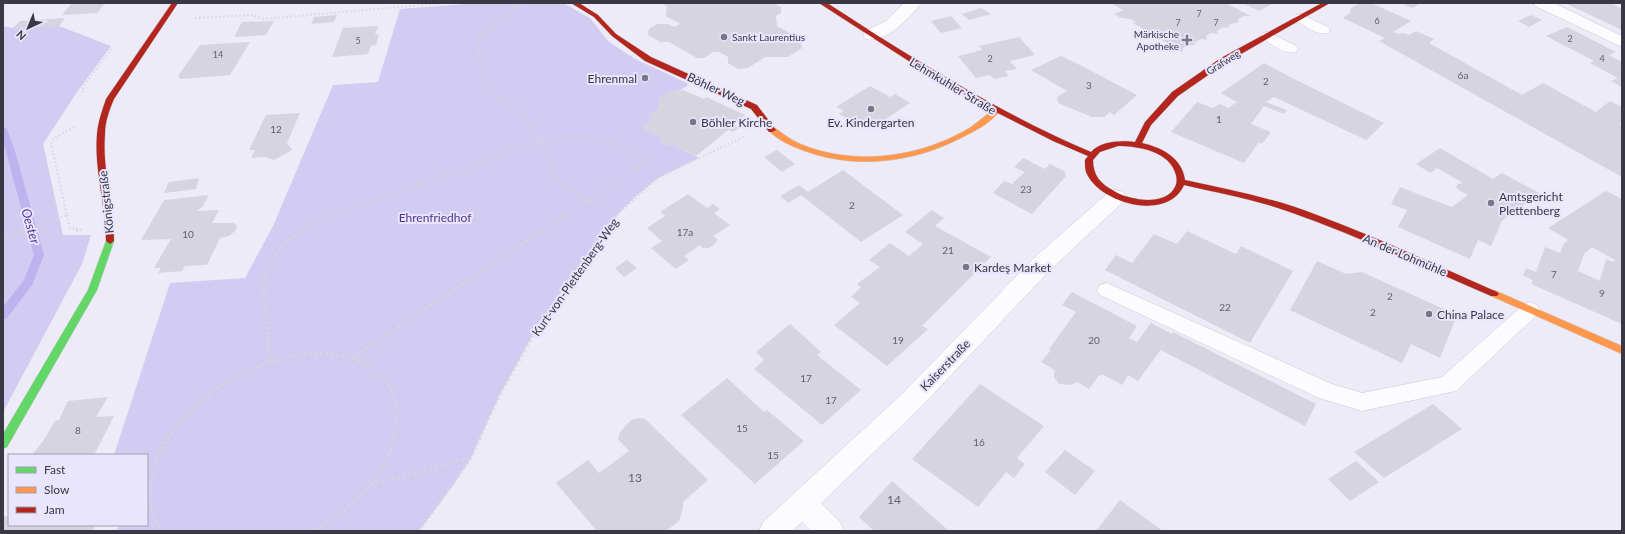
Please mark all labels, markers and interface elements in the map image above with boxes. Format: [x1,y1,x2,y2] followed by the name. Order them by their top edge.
[8,8,48,48] north arrow
[1196,8,1202,19] house number: 7
[1374,15,1380,26] house number: 6
[1175,17,1181,28] house number: 7
[1213,17,1219,28] house number: 7
[13,28,28,43] text: N
[1134,28,1179,52] place label: Märkische Apotheke
[732,31,805,43] place label: Sankt Laurentius
[719,32,729,42] marker: Sankt Laurentius
[1567,33,1573,44] house number: 2
[355,35,361,46] house number: 5
[1182,35,1192,45] marker: Märkische Apotheke
[1204,47,1242,77] street label: Grafweg
[213,49,223,60] house number: 14
[987,53,993,64] house number: 2
[1599,53,1605,64] house number: 4
[907,54,999,118] street label: Lehmkuhler Straße
[685,69,747,109] street label: Böhler Weg
[1458,69,1468,81] house number: 6a
[588,71,637,86] place label: Ehrenmal
[640,73,650,83] marker: Ehrenmal
[1263,75,1269,87] house number: 2
[1086,79,1092,91] house number: 3
[866,104,876,114] marker: Ev. Kindergarten
[1216,113,1222,125] house number: 1
[701,115,772,130] place label: Böhler Kirche
[827,115,915,130] place label: Ev. Kindergarten
[688,117,698,127] marker: Böhler Kirche
[270,123,282,135] house number: 12
[95,170,117,234] street label: Königstraße
[1020,183,1032,195] house number: 23
[1499,189,1563,218] place label: Amtsgericht Plettenberg
[1486,198,1496,208] marker: Amtsgericht Plettenberg
[849,199,855,211] house number: 2
[18,206,44,246] water label: Oester
[399,210,472,225] park label: Ehrenfriedhof
[528,215,622,339] street label: Kurt-von-Plettenberg-Weg
[677,226,693,238] house number: 17a
[182,228,194,240] house number: 10
[1361,231,1449,279] street label: An der Lohmühle
[942,244,954,256] house number: 21
[974,260,1052,275] place label: Kardeş Market
[961,262,971,272] marker: Kardeş Market
[1551,268,1557,280] house number: 7
[1599,287,1605,299] house number: 9
[1387,290,1393,302] house number: 2
[1219,301,1231,313] house number: 22
[1370,306,1376,318] house number: 2
[1437,307,1504,322] place label: China Palace
[1424,309,1434,319] marker: China Palace
[892,334,904,346] house number: 19
[1088,334,1100,346] house number: 20
[917,336,973,394] street label: Kaiserstraße
[800,372,812,384] house number: 17
[825,394,837,406] house number: 17
[736,422,748,434] house number: 15
[75,424,81,436] house number: 8
[973,436,985,448] house number: 16
[767,449,779,461] house number: 15
[8,454,148,526] legend
[44,462,66,477] text: Fast
[628,470,642,485] house number: 13
[44,482,70,497] text: Slow
[887,492,901,507] house number: 14
[44,502,65,517] text: Jam

